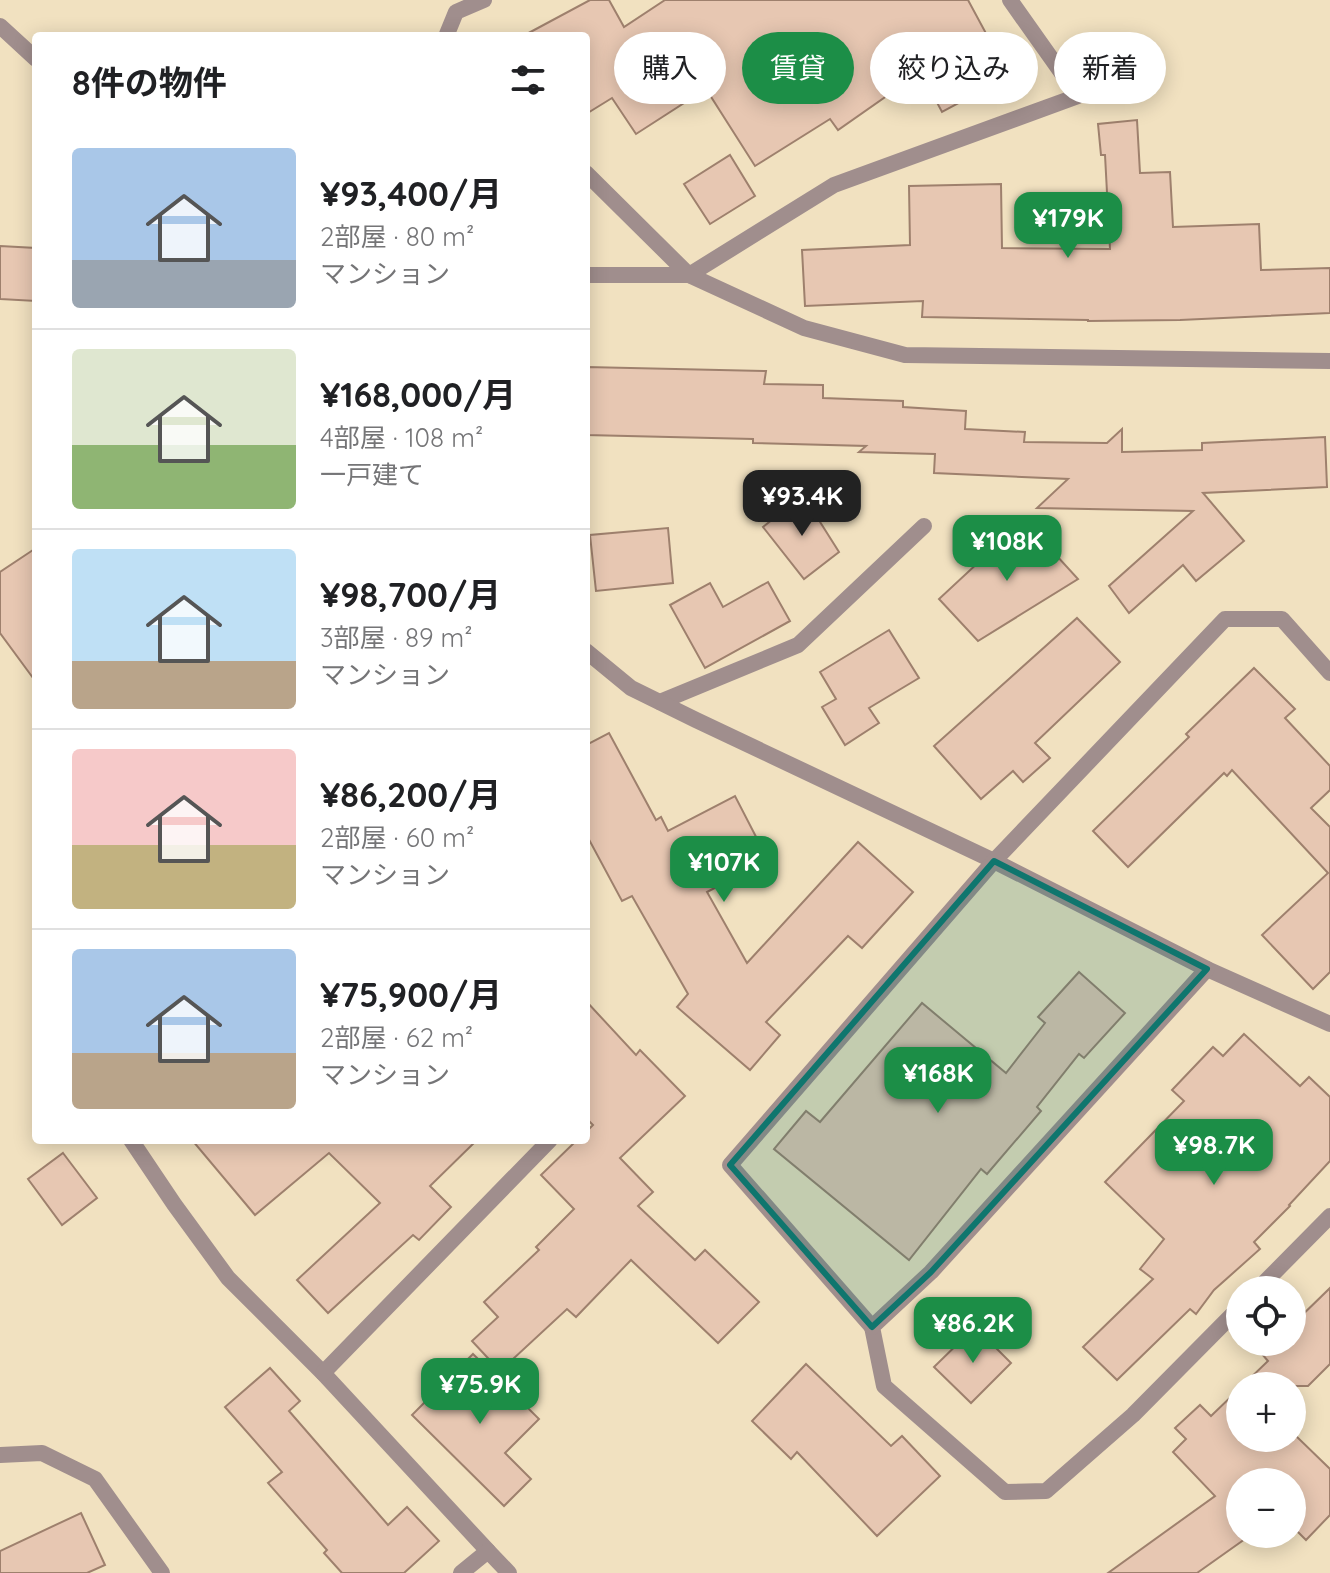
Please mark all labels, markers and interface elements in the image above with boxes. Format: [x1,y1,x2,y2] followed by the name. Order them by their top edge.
[614,32,726,104] chip: 購入
[742,32,854,104] chip: 賃貸
[870,32,1038,104] chip: 絞り込み
[1054,32,1166,104] chip: 新着
[506,58,550,102] icon: filters
[72,61,227,104] text: 8件の物件
[320,172,502,215] text: ¥93,400/月
[136,180,232,276] icon: home
[1012,192,1124,260] pin: ¥179K
[1032,201,1104,234] text: ¥179K
[320,220,474,253] text: 2部屋 · 80 m²
[320,257,450,290] text: マンション
[320,373,516,416] text: ¥168,000/月
[136,381,232,477] icon: home
[320,421,483,454] text: 4部屋 · 108 m²
[320,458,424,491] text: 一戸建て
[737,470,867,538] pin: ¥93.4K
[761,479,843,512] text: ¥93.4K
[951,515,1063,583] pin: ¥108K
[971,524,1043,557] text: ¥108K
[320,573,501,616] text: ¥98,700/月
[136,581,232,677] icon: home
[320,621,473,654] text: 3部屋 · 89 m²
[320,658,450,691] text: マンション
[320,773,501,816] text: ¥86,200/月
[136,781,232,877] icon: home
[320,821,474,854] text: 2部屋 · 60 m²
[668,836,780,904] pin: ¥107K
[688,845,760,878] text: ¥107K
[320,858,450,891] text: マンション
[320,973,502,1016] text: ¥75,900/月
[136,981,232,1077] icon: home
[320,1021,473,1054] text: 2部屋 · 62 m²
[882,1047,994,1115] pin: ¥168K
[902,1056,974,1089] text: ¥168K
[320,1058,450,1091] text: マンション
[1149,1119,1279,1187] pin: ¥98.7K
[1173,1128,1255,1161] text: ¥98.7K
[1226,1276,1306,1548] map controls
[1226,1276,1306,1356] button: locate
[908,1297,1038,1365] pin: ¥86.2K
[932,1306,1014,1339] text: ¥86.2K
[415,1358,545,1426] pin: ¥75.9K
[439,1367,521,1400] text: ¥75.9K
[1226,1372,1306,1452] button: +
[1226,1468,1306,1548] button: −

